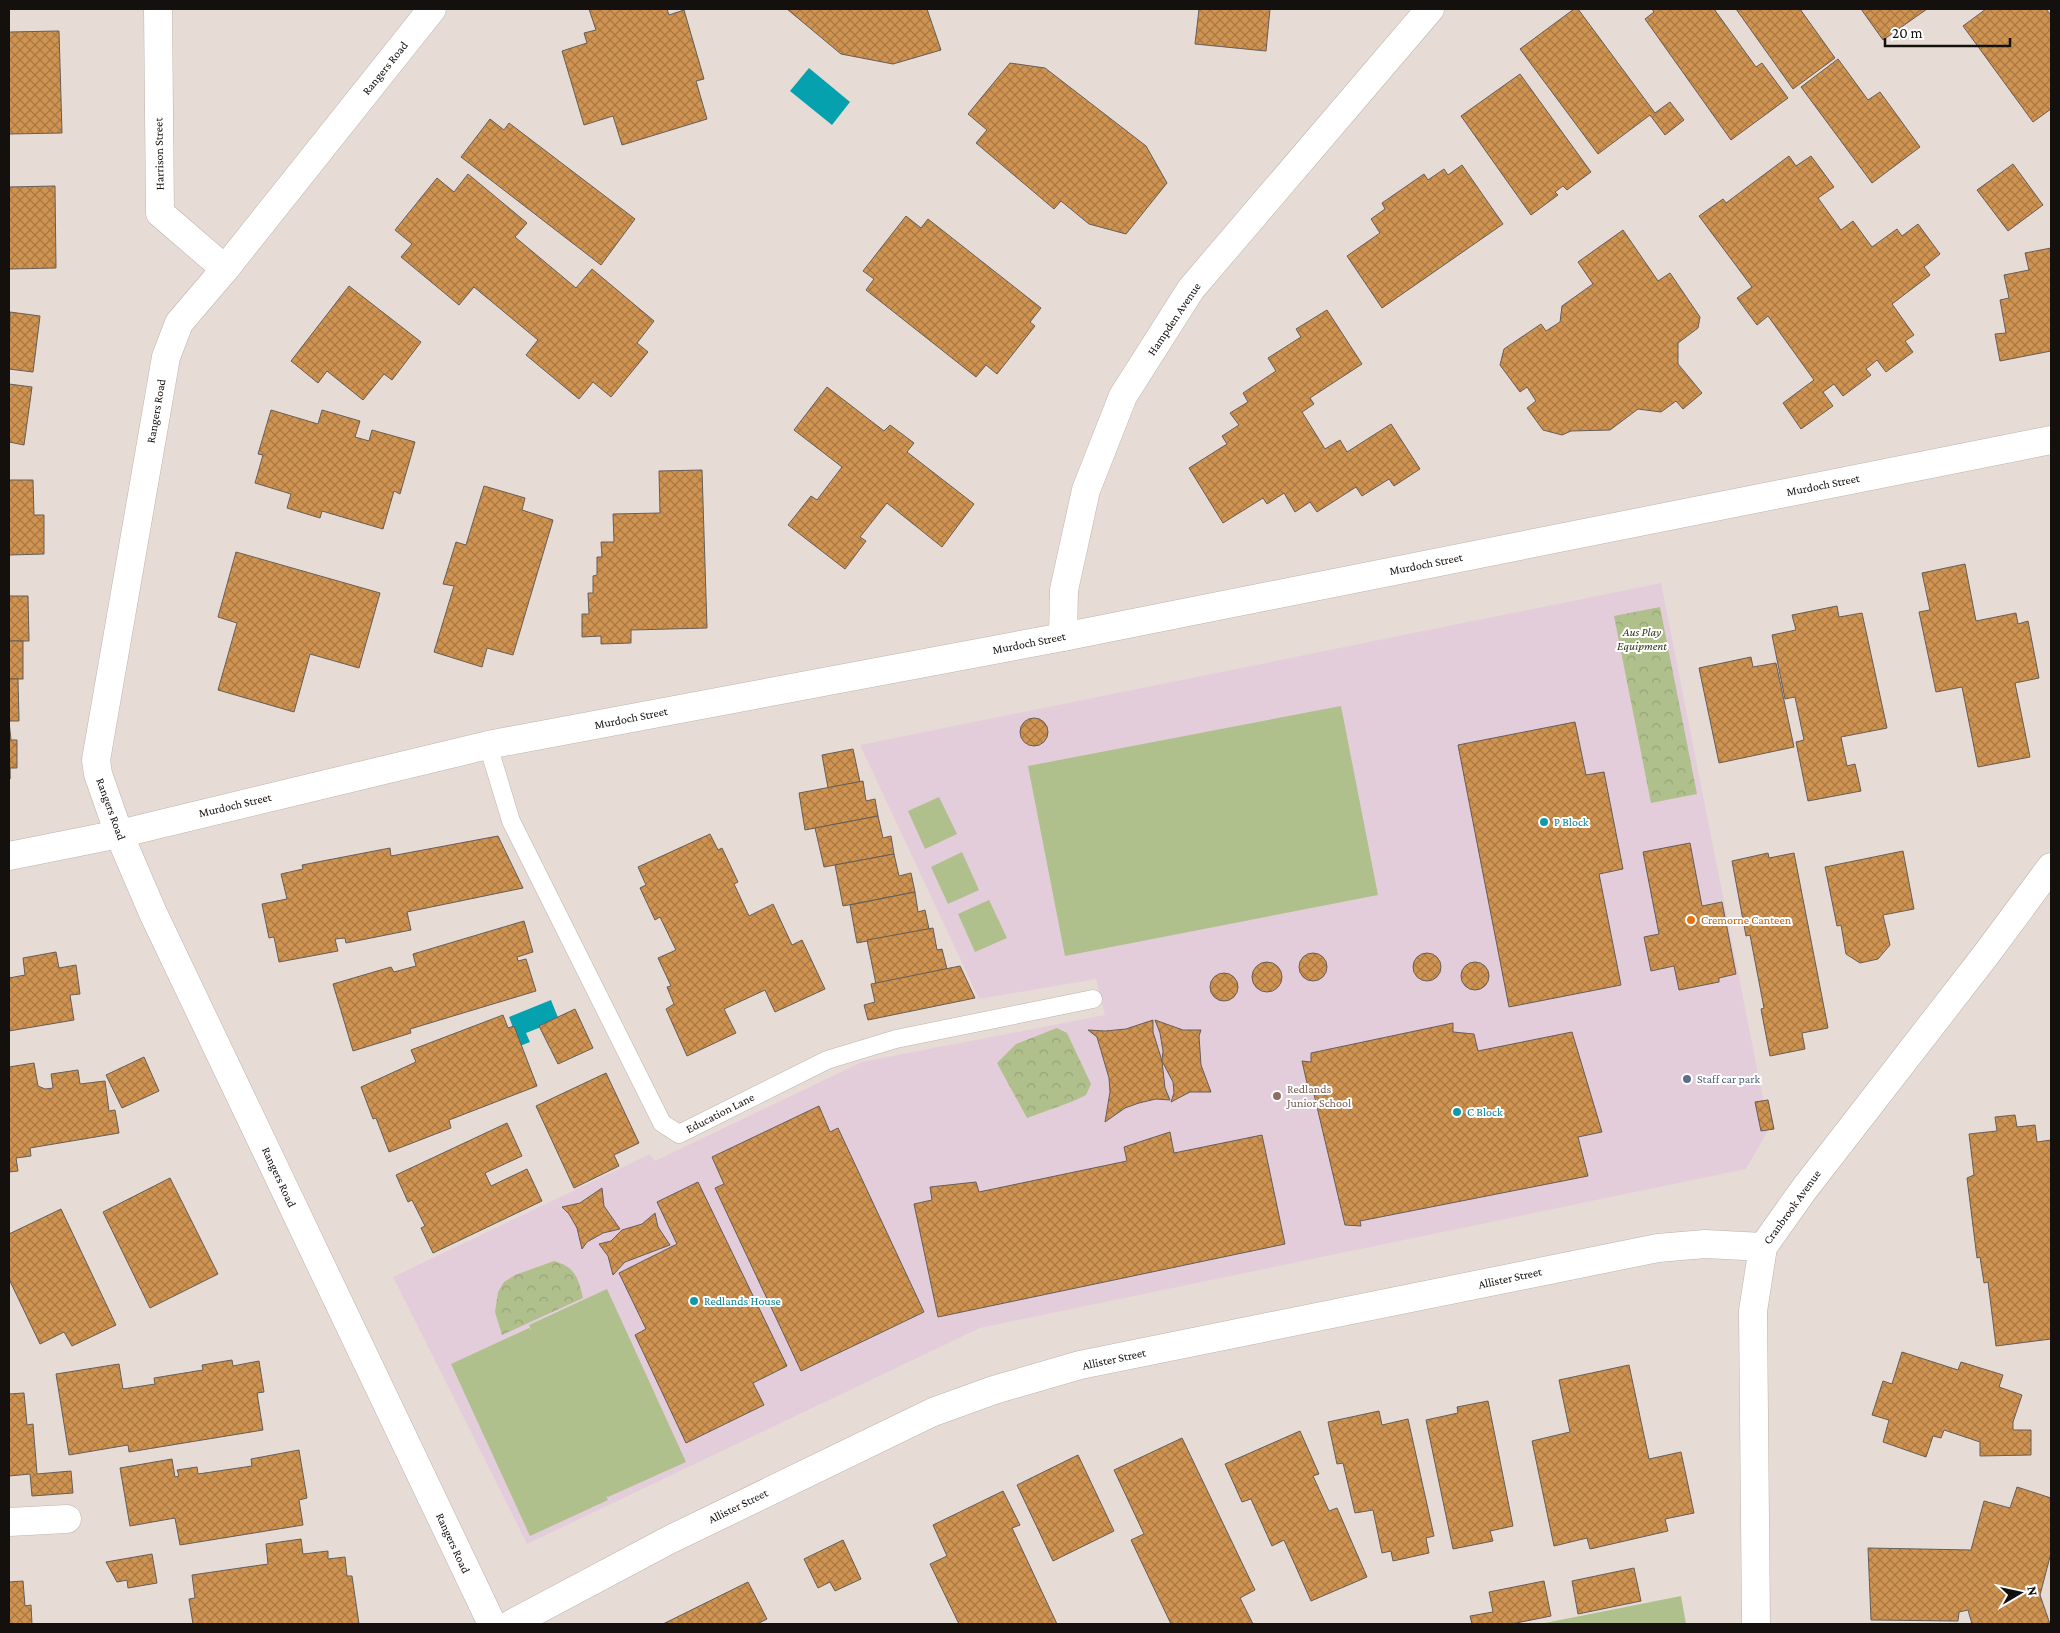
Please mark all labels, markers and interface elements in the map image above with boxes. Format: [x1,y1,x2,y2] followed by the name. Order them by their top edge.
[1885,15,2010,47] scale bar
[1892,25,1923,41] text: 20 m
[359,38,411,98] street label: Rangers Road
[151,117,167,190] street label: Harrison Street
[1144,280,1204,358] street label: Hampden Avenue
[143,377,169,444] street label: Rangers Road
[1785,471,1862,499] street label: Murdoch Street
[1388,550,1465,578] street label: Murdoch Street
[1617,625,1667,653] park label: Aus Play Equipment
[991,629,1068,657] street label: Murdoch Street
[593,704,670,732] street label: Murdoch Street
[93,776,129,843] street label: Rangers Road
[197,790,274,820] street label: Murdoch Street
[1554,815,1589,829] place label: P Block
[1538,816,1550,828] marker: P Block
[1701,913,1792,927] place label: Cremorne Canteen
[1685,914,1697,926] marker: Cremorne Canteen
[1697,1072,1761,1086] place label: Staff car park
[1681,1073,1693,1085] marker: Staff car park
[1286,1082,1351,1110] place label: Redlands Junior School
[684,1090,756,1136] street label: Education Lane
[1271,1090,1283,1102] marker: Redlands Junior School
[1467,1105,1503,1119] place label: C Block
[1451,1106,1463,1118] marker: C Block
[259,1145,299,1210] street label: Rangers Road
[1760,1167,1824,1247] street label: Cranbrook Avenue
[1477,1264,1544,1292] street label: Allister Street
[704,1294,781,1308] place label: Redlands House
[688,1295,700,1307] marker: Redlands House
[1081,1345,1148,1373] street label: Allister Street
[706,1485,771,1526] street label: Allister Street
[433,1511,473,1576] street label: Rangers Road
[1995,1568,2045,1618] north arrow
[2024,1585,2042,1597] text: N

